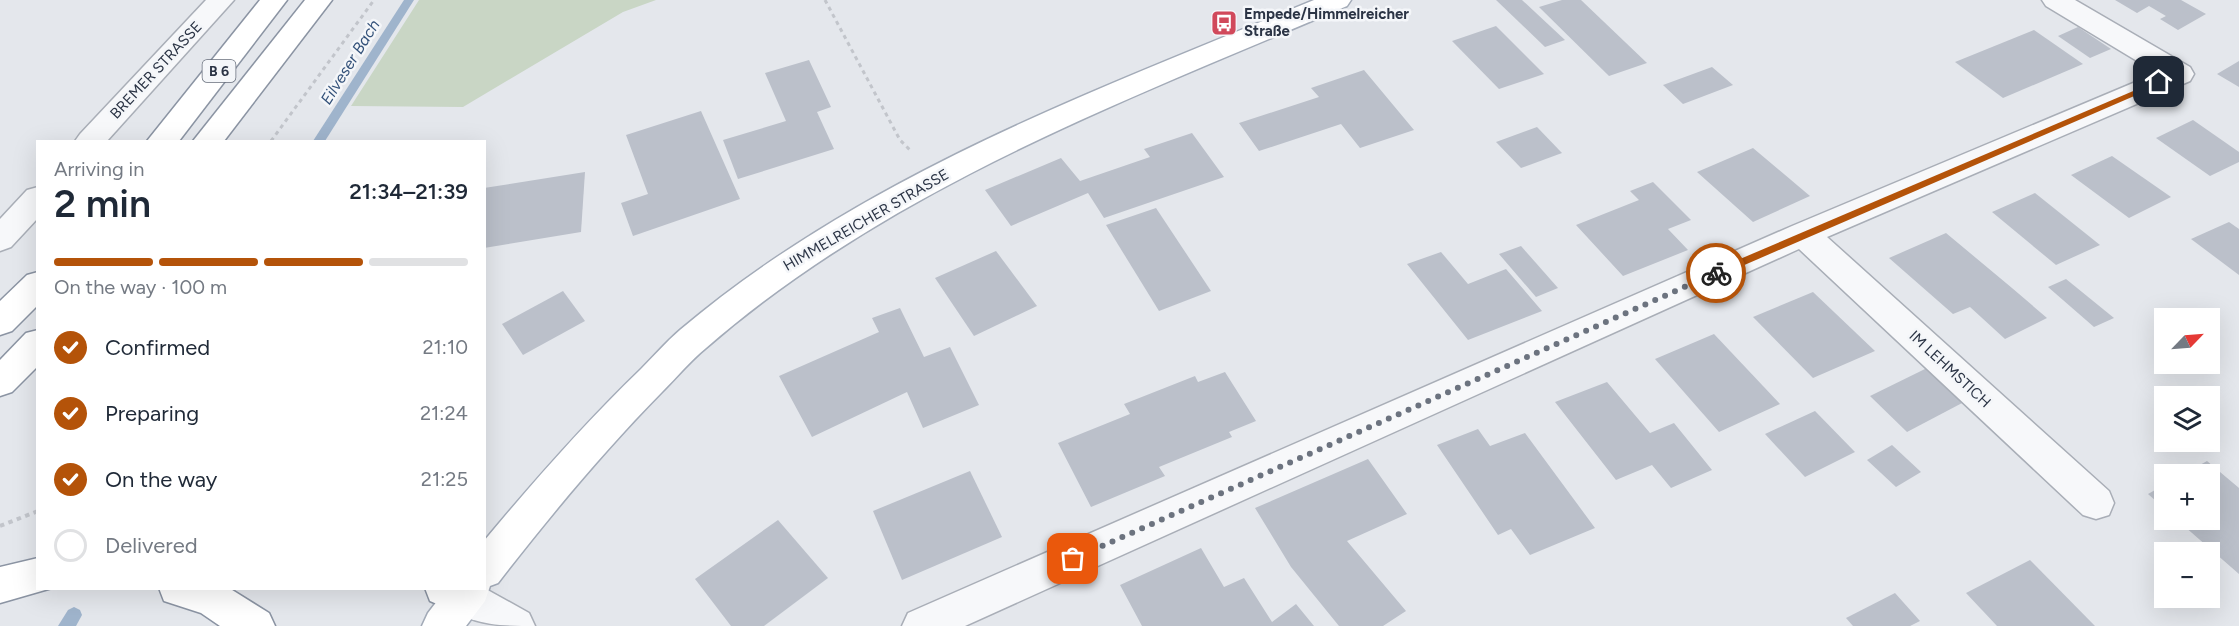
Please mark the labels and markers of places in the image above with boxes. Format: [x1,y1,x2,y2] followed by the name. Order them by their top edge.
[1244,5,1409,40] place label: Empede/Himmelreicher Straße
[1209,8,1239,38] bus stop icon: Empede/Himmelreicher Straße
[2133,56,2184,107] pin
[1047,533,1098,584] pin

